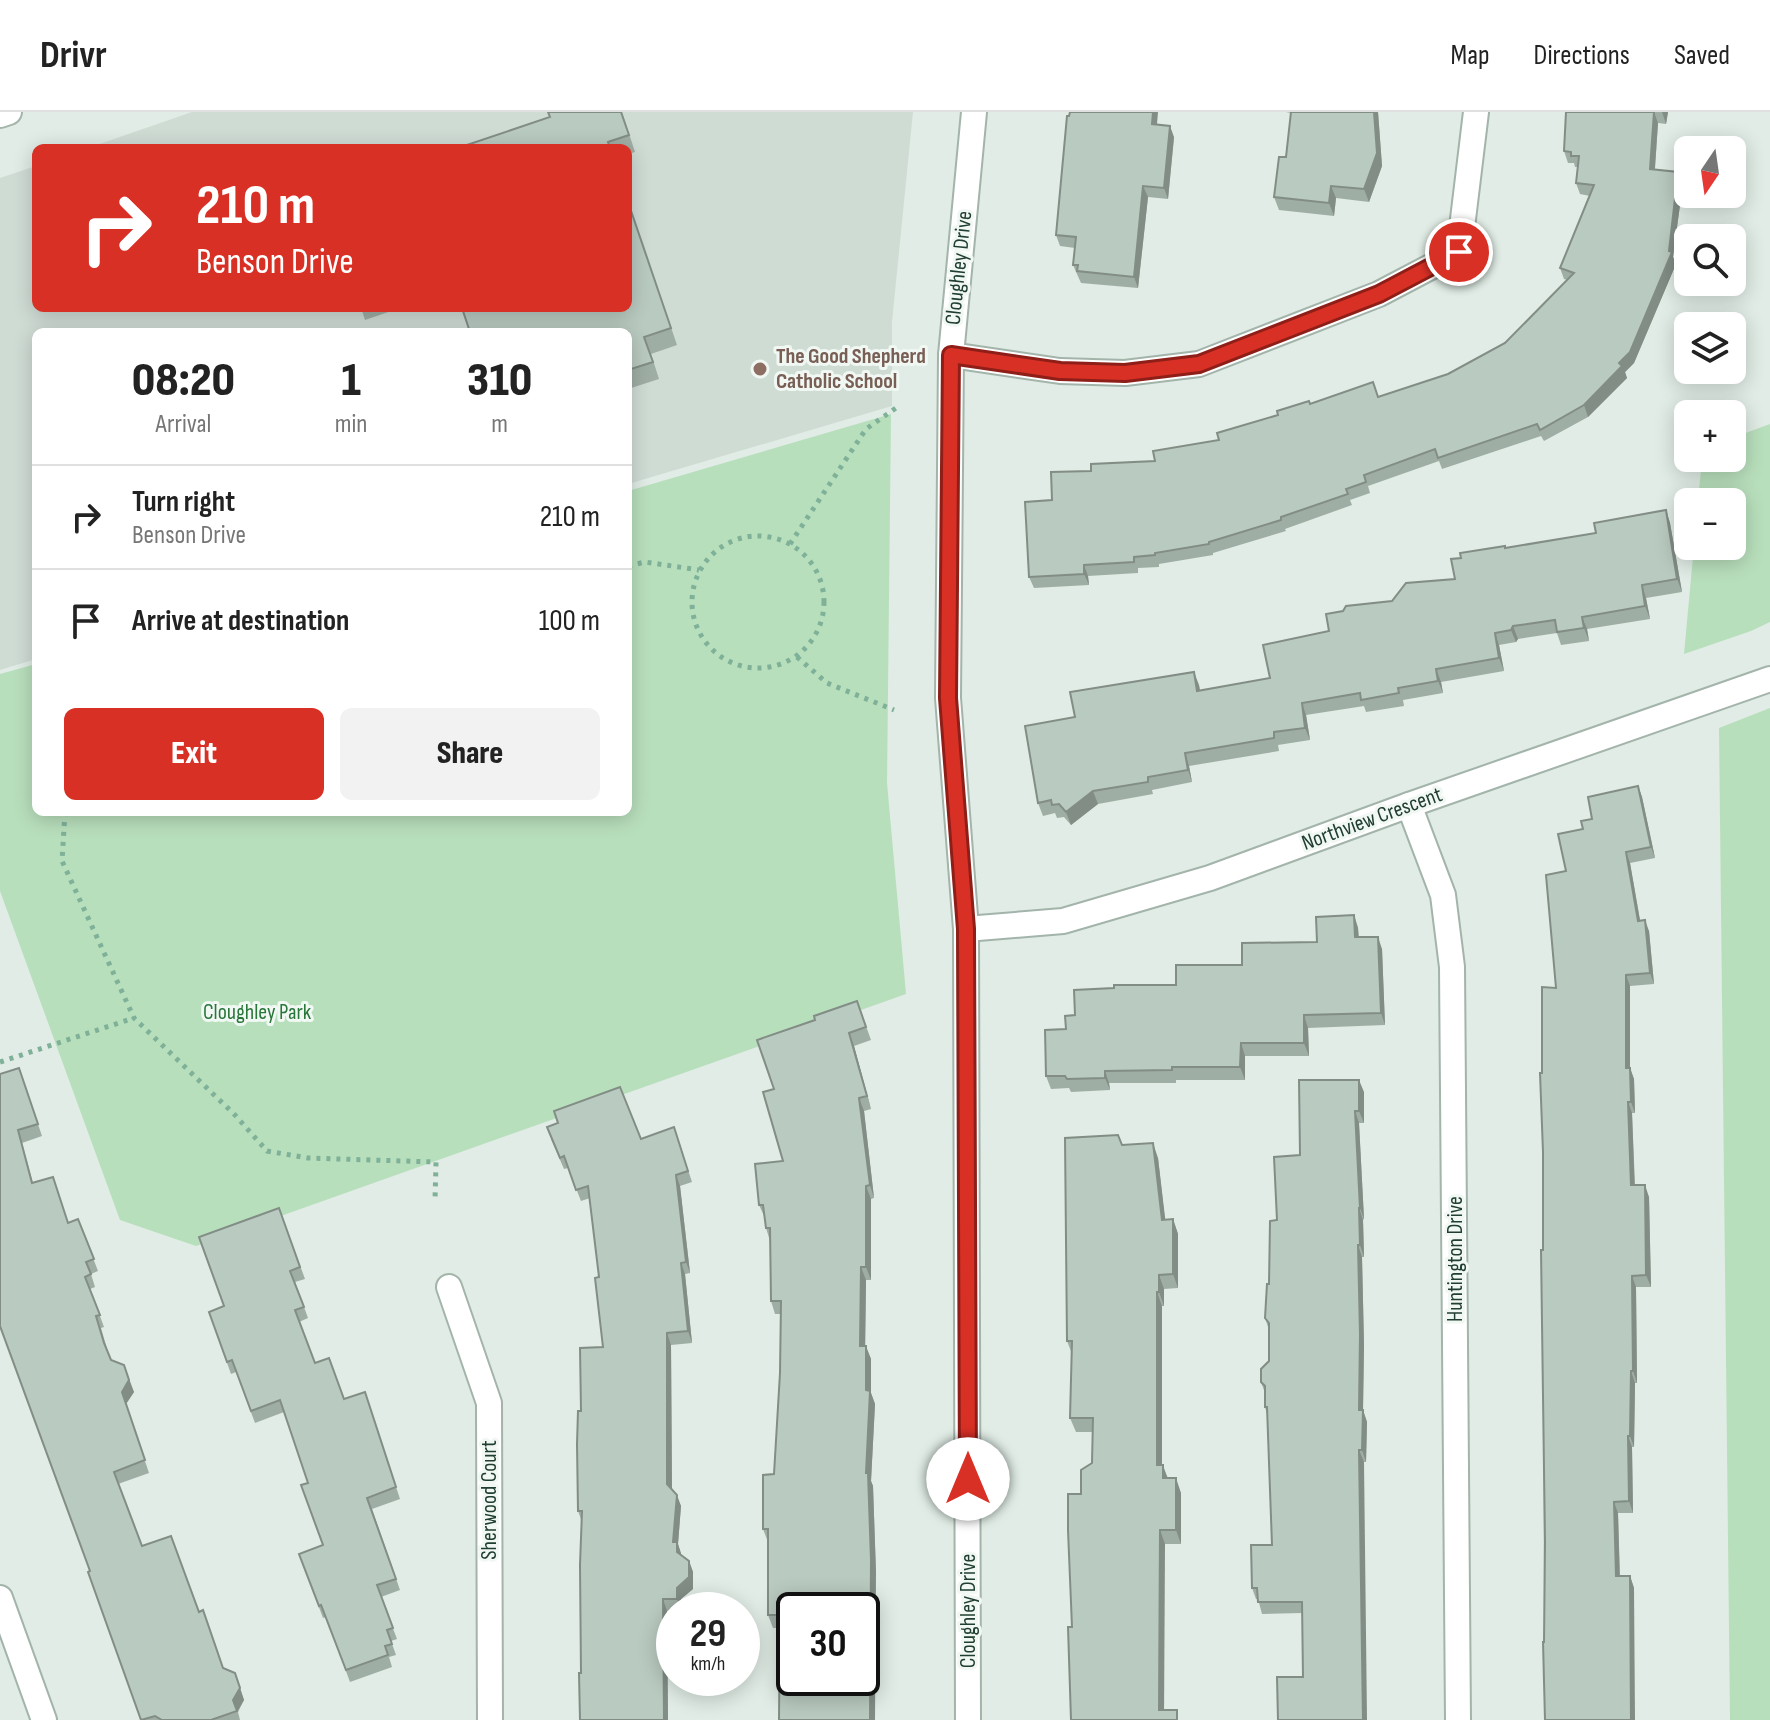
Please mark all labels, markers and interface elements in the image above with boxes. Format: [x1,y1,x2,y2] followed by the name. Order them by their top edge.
[40,33,107,78] text: Drivr
[1451,39,1490,72] text: Map
[1534,39,1630,72] text: Directions
[1674,39,1730,72] text: Saved
[1674,136,1746,208] north arrow
[1674,136,1746,560] map controls
[196,173,315,240] text: 210 m
[64,176,168,280] icon: right
[940,210,978,326] street label: Cloughley Drive
[1425,218,1493,286] pin
[1674,224,1746,296] button: search
[1437,230,1481,274] icon: arrive
[196,241,354,284] text: Benson Drive
[1674,312,1746,384] button: layers
[776,343,926,395] place label: The Good Shepherd Catholic School
[132,352,235,409] text: 08:20
[341,352,361,409] text: 1
[467,352,532,409] text: 310
[751,360,769,378] marker: The Good Shepherd Catholic School
[1674,400,1746,472] button: +
[155,409,211,440] text: Arrival
[335,409,367,440] text: min
[491,409,508,440] text: m
[132,484,235,520] text: Turn right
[1674,488,1746,560] button: −
[64,495,108,539] icon: right
[540,499,600,535] text: 210 m
[132,520,246,551] text: Benson Drive
[64,599,108,643] icon: arrive
[132,603,349,639] text: Arrive at destination
[539,603,600,639] text: 100 m
[64,708,324,800] button: Exit
[340,708,600,800] button: Share
[1298,781,1446,857] street label: Northview Crescent
[203,999,312,1026] park label: Cloughley Park
[1442,1196,1469,1322] street label: Huntington Drive
[926,1437,1010,1521] position arrow
[476,1440,503,1560] street label: Sherwood Court
[955,1554,982,1668] street label: Cloughley Drive
[776,1592,880,1696] speed limit sign: 30
[690,1610,726,1658] text: 29
[691,1652,725,1676] text: km/h

